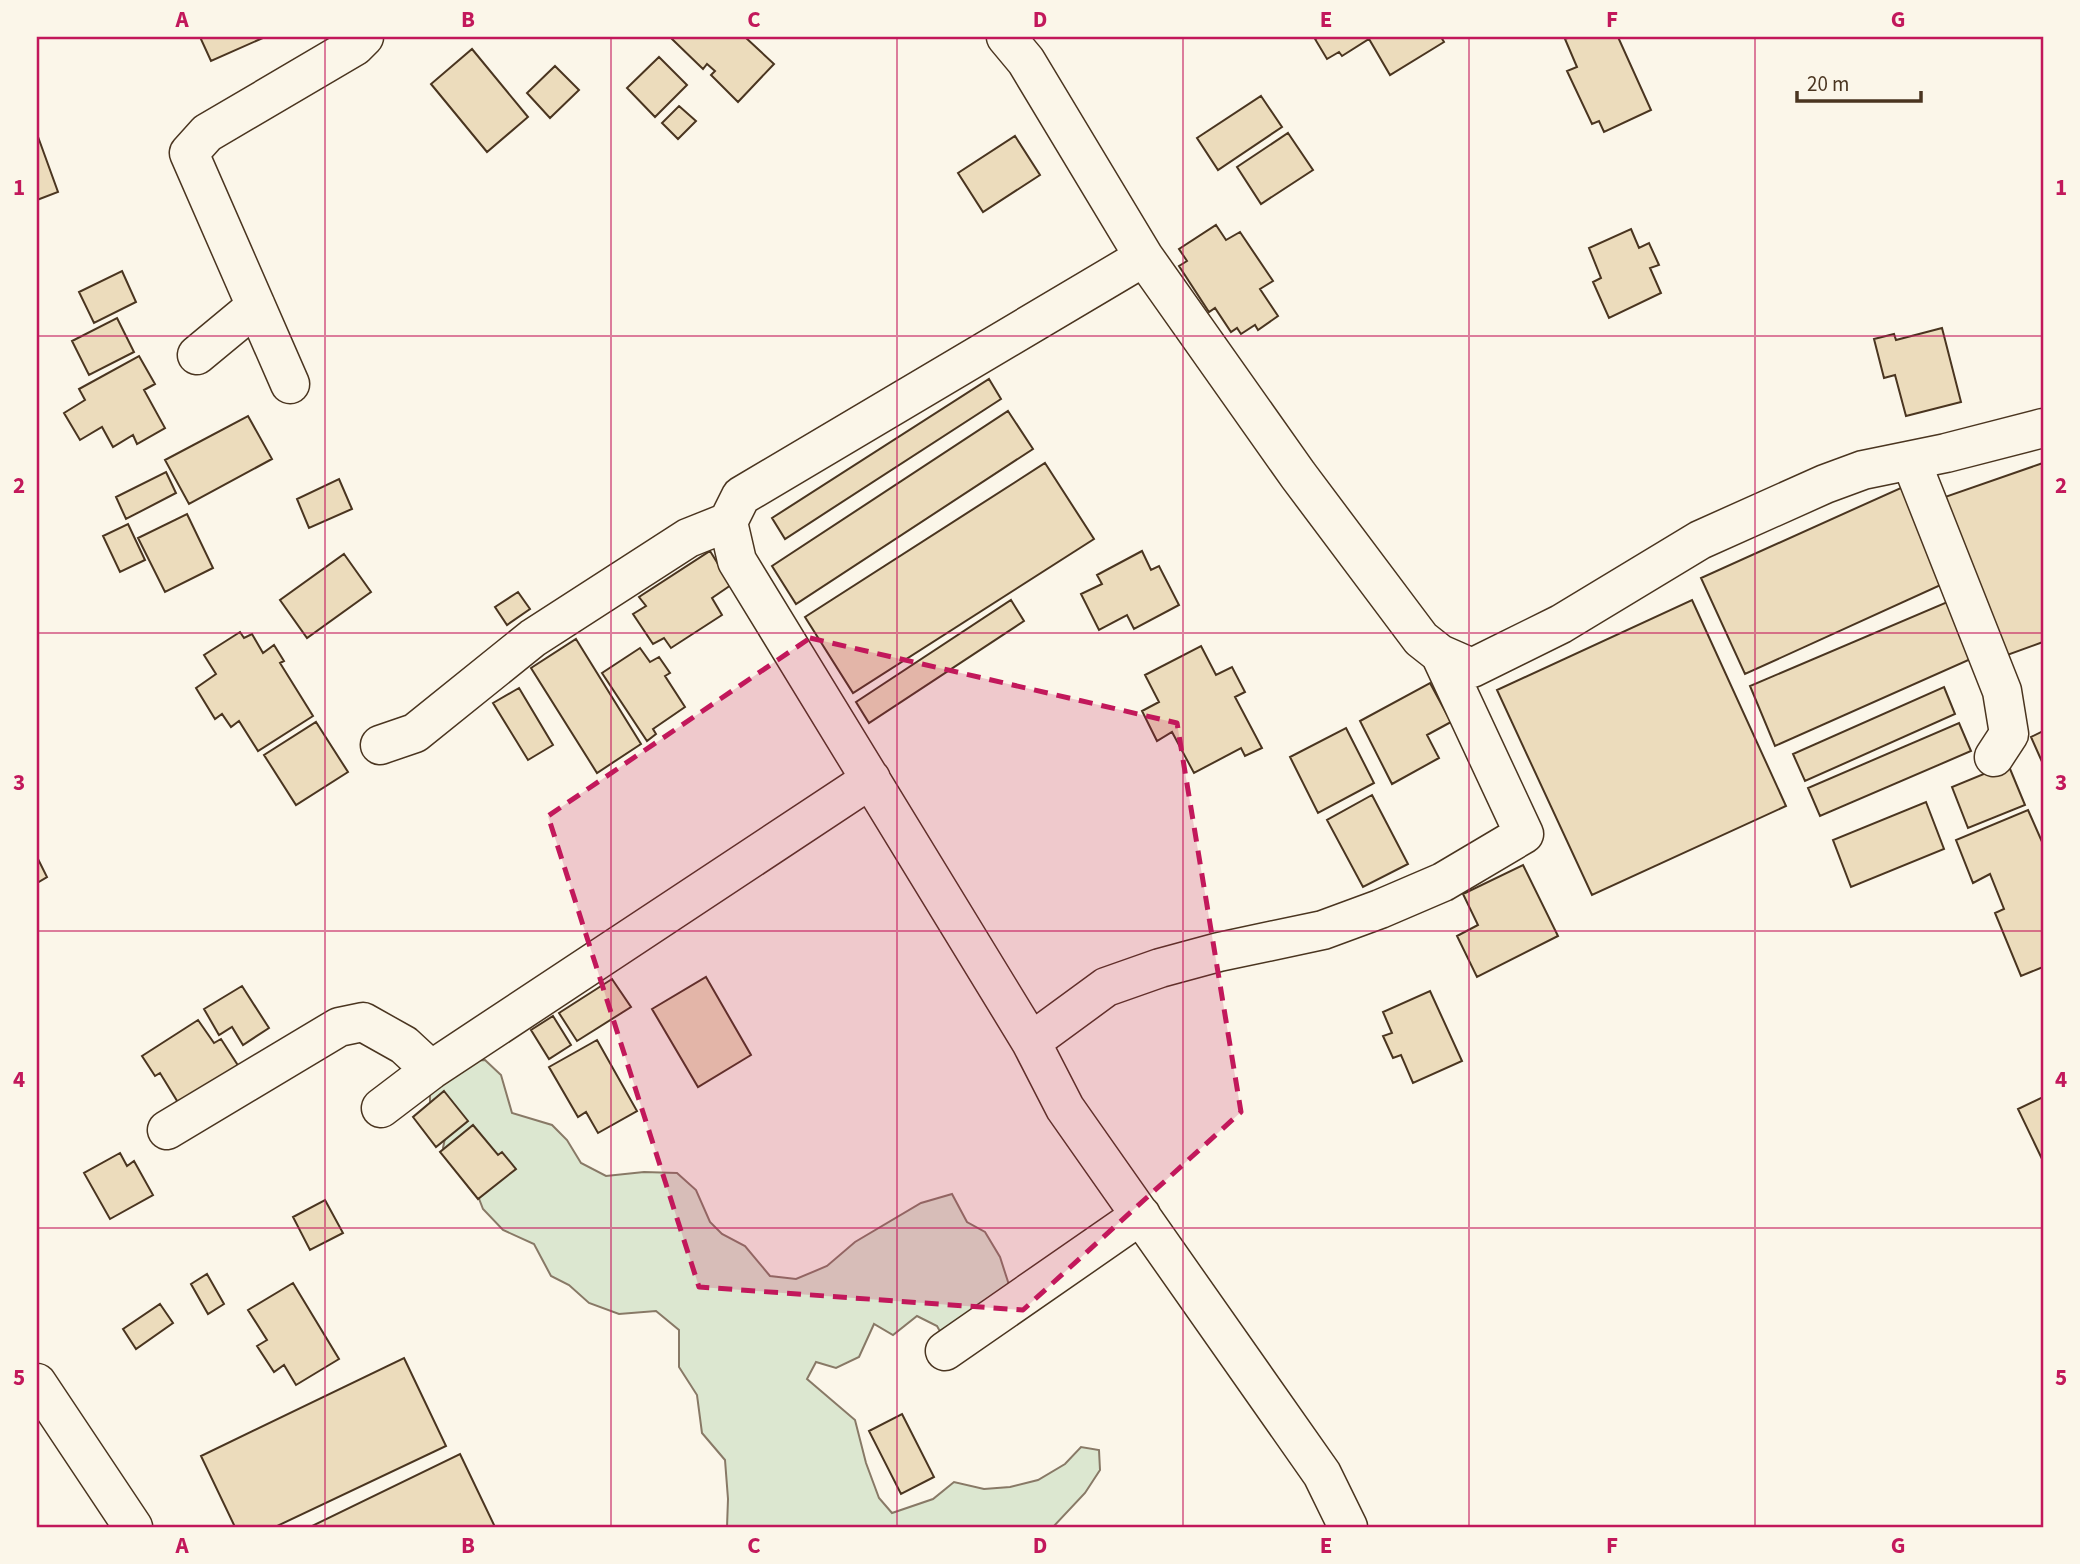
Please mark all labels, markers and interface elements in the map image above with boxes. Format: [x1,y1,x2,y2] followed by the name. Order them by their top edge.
[174,3,189,36] text: A
[461,3,475,36] text: B
[747,3,761,36] text: C
[1033,3,1047,36] text: D
[1320,3,1332,36] text: E
[1606,3,1618,36] text: F
[1891,3,1905,36] text: G
[1797,60,1921,104] scale bar
[1807,69,1849,99] text: 20 m
[13,171,25,204] text: 1
[2055,171,2067,204] text: 1
[13,469,25,502] text: 2
[2055,469,2067,502] text: 2
[13,766,25,799] text: 3
[2055,766,2067,799] text: 3
[13,1063,25,1096] text: 4
[2055,1063,2067,1096] text: 4
[13,1361,25,1394] text: 5
[2055,1361,2067,1394] text: 5
[174,1529,189,1562] text: A
[461,1529,475,1562] text: B
[747,1529,761,1562] text: C
[1033,1529,1047,1562] text: D
[1320,1529,1332,1562] text: E
[1606,1529,1618,1562] text: F
[1891,1529,1905,1562] text: G

